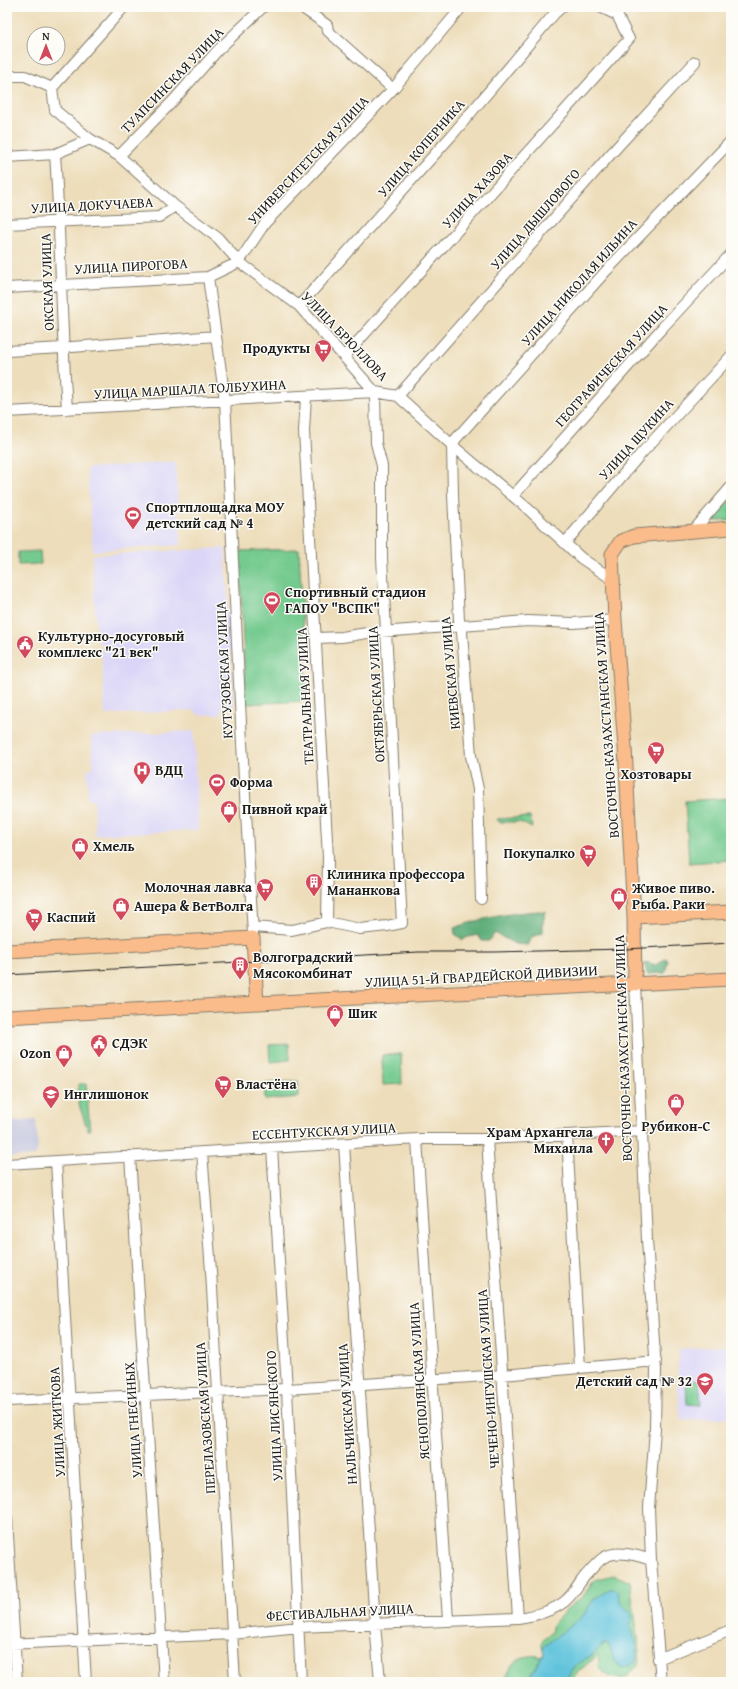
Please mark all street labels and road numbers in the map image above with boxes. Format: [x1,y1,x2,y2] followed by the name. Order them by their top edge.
[116,22,228,138] street label: ТУАПСИНСКАЯ УЛИЦА
[243,91,374,229] street label: УНИВЕРСИТЕТСКАЯ УЛИЦА
[373,94,470,201] street label: УЛИЦА КОПЕРНИКА
[437,147,517,233] street label: УЛИЦА ХАЗОВА
[485,164,585,274] street label: УЛИЦА ДЫШЛОВОГО
[30,192,154,218] street label: УЛИЦА ДОКУЧАЕВА
[516,214,642,350] street label: УЛИЦА НИКОЛАЯ ИЛЬИНА
[35,232,59,331] street label: ОКСКАЯ УЛИЦА
[74,253,189,279] street label: УЛИЦА ПИРОГОВА
[297,287,393,386] street label: УЛИЦА БРЮЛЛОВА
[550,299,672,431] street label: ГЕОГРАФИЧЕСКАЯ УЛИЦА
[93,374,287,404] street label: УЛИЦА МАРШАЛА ТОЛБУХИНА
[594,393,678,484] street label: УЛИЦА ЩУКИНА
[210,600,238,739] street label: КУТУЗОВСКАЯ УЛИЦА
[588,611,624,839] street label: ВОСТОЧНО-КАЗАХСТАНСКАЯ УЛИЦА
[435,615,465,730] street label: КИЕВСКАЯ УЛИЦА
[362,625,390,763] street label: ОКТЯБРЬСКАЯ УЛИЦА
[291,626,319,765] street label: ТЕАТРАЛЬНАЯ УЛИЦА
[609,934,637,1162] street label: ВОСТОЧНО-КАЗАХСТАНСКАЯ УЛИЦА
[364,960,598,992] street label: УЛИЦА 51-Й ГВАРДЕЙСКОЙ ДИВИЗИИ
[252,1117,397,1145] street label: ЕССЕНТУКСКАЯ УЛИЦА
[472,1288,504,1469] street label: ЧЕЧЕНО-ИНГУШСКАЯ УЛИЦА
[403,1301,435,1461] street label: ЯСНОПОЛЯНСКАЯ УЛИЦА
[190,1341,220,1495] street label: ПЕРЕЛАЗОВСКАЯ УЛИЦА
[332,1342,362,1485] street label: НАЛЬЧИКСКАЯ УЛИЦА
[261,1350,287,1482] street label: УЛИЦА ЛИСЯНСКОГО
[119,1361,147,1479] street label: УЛИЦА ГНЕСИНЫХ
[44,1366,70,1478] street label: УЛИЦА ЖИТКОВА
[266,1598,415,1626] street label: ФЕСТИВАЛЬНАЯ УЛИЦА

